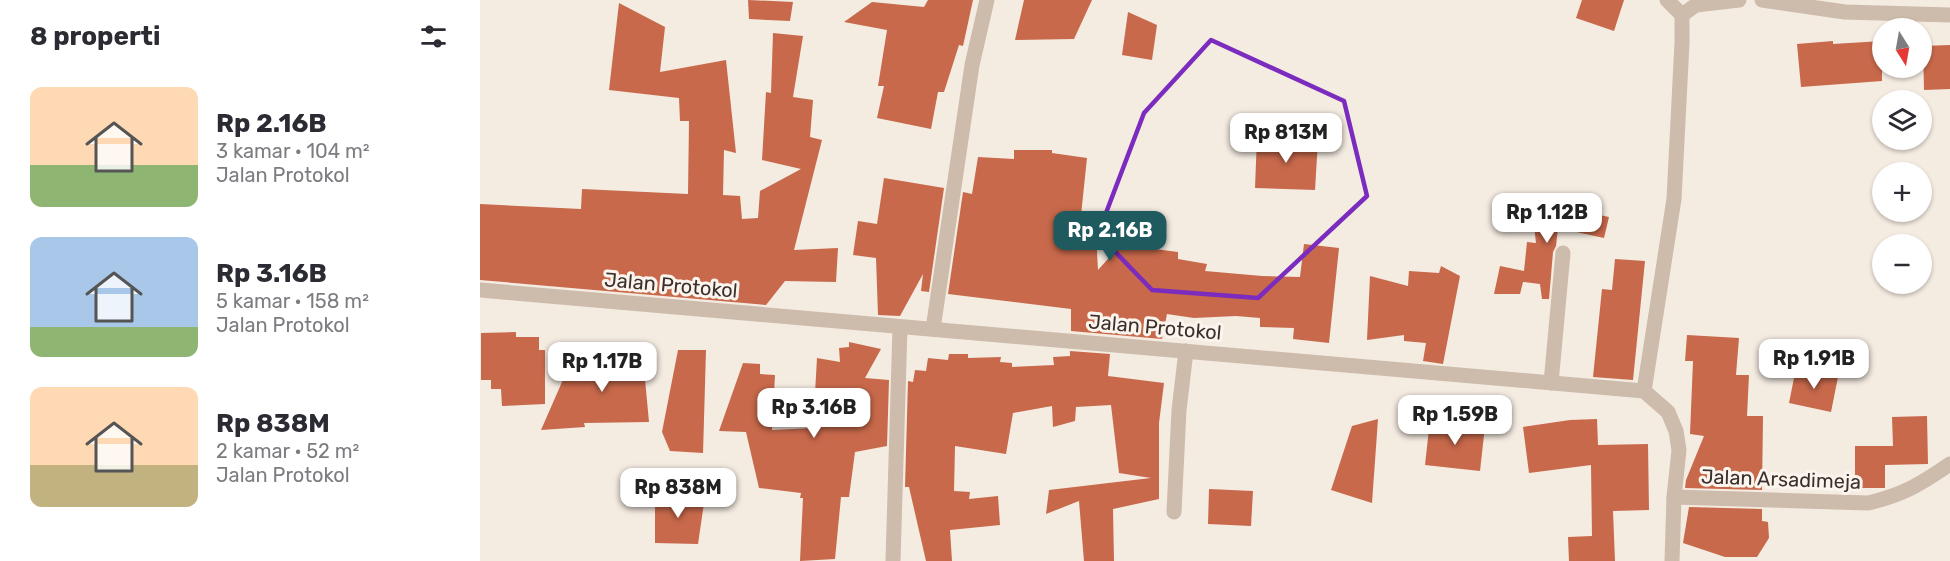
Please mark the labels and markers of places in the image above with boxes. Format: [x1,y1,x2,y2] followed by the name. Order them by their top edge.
[1231,113,1341,164] pin: Rp 813M
[1485,193,1609,244] pin: Rp 1.12B
[1048,211,1172,262] pin: Rp 2.16B
[1752,339,1876,390] pin: Rp 1.91B
[540,342,664,393] pin: Rp 1.17B
[752,388,876,439] pin: Rp 3.16B
[1393,395,1517,446] pin: Rp 1.59B
[623,468,733,519] pin: Rp 838M

